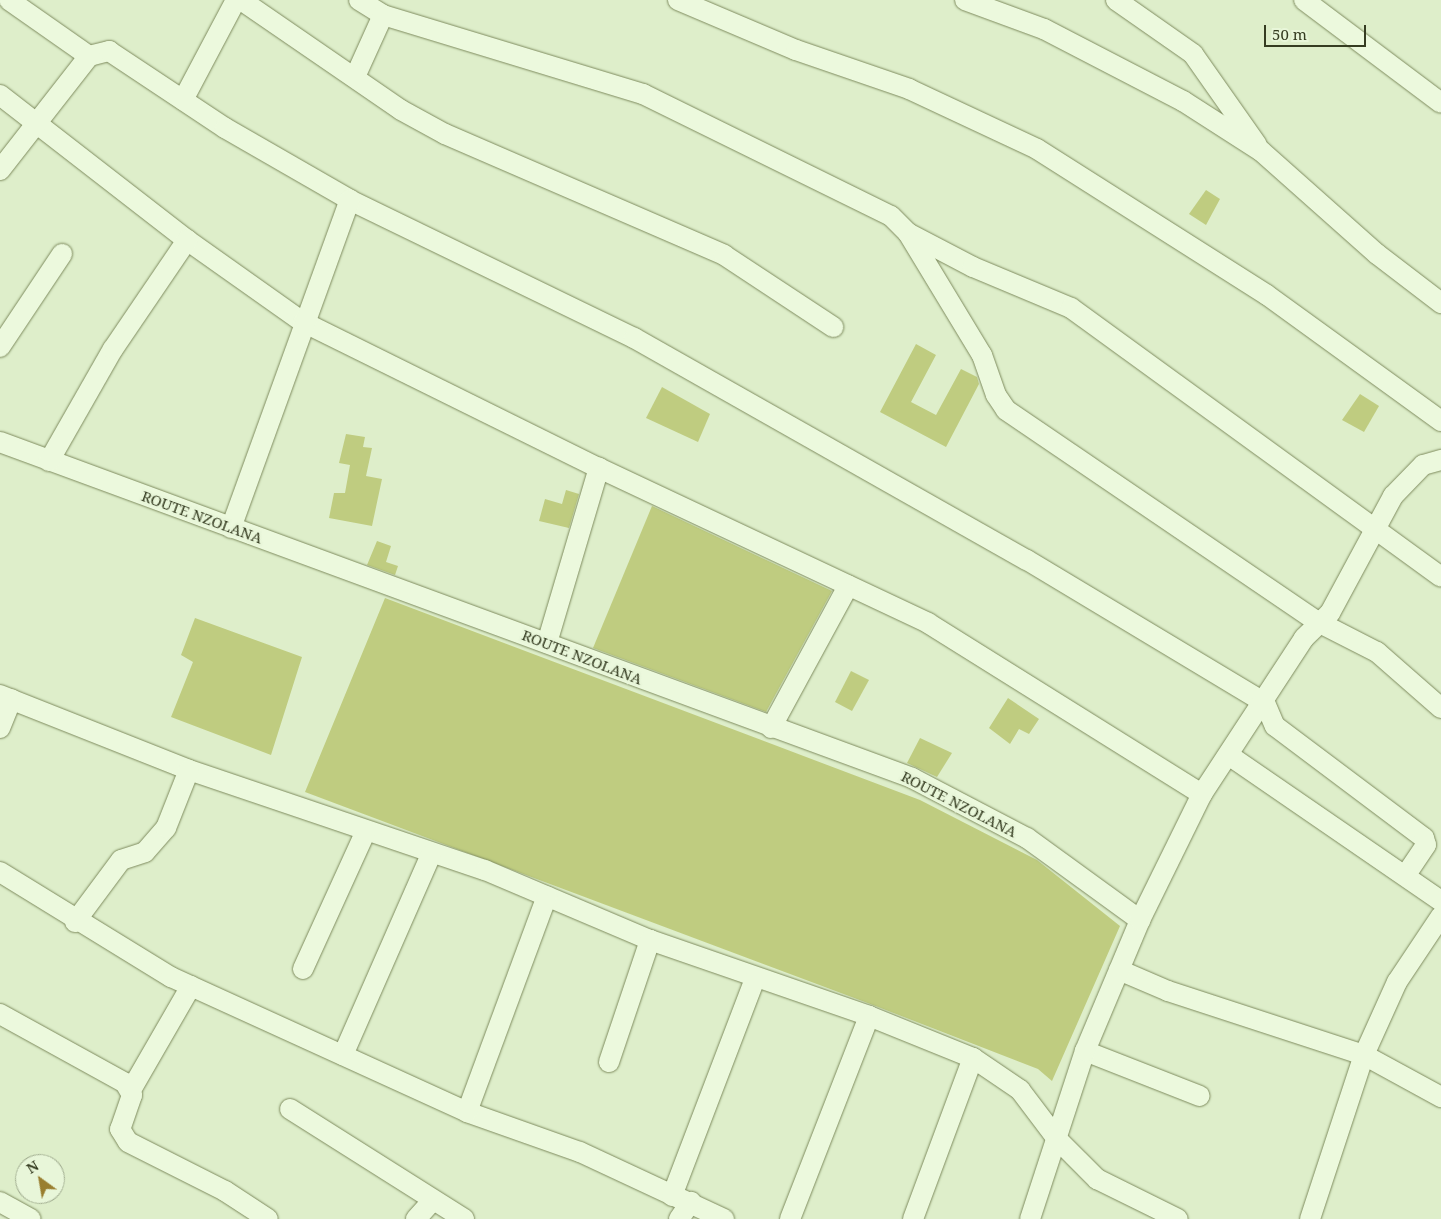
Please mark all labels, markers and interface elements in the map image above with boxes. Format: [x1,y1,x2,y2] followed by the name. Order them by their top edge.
[1266,15,1368,47] scale bar
[1272,24,1307,44] text: 50 m
[139,487,265,547] street label: ROUTE NZOLANA
[519,626,645,688] street label: ROUTE NZOLANA
[898,767,1020,841] street label: ROUTE NZOLANA
[15,1154,65,1204] north arrow
[23,1156,42,1178] text: N

